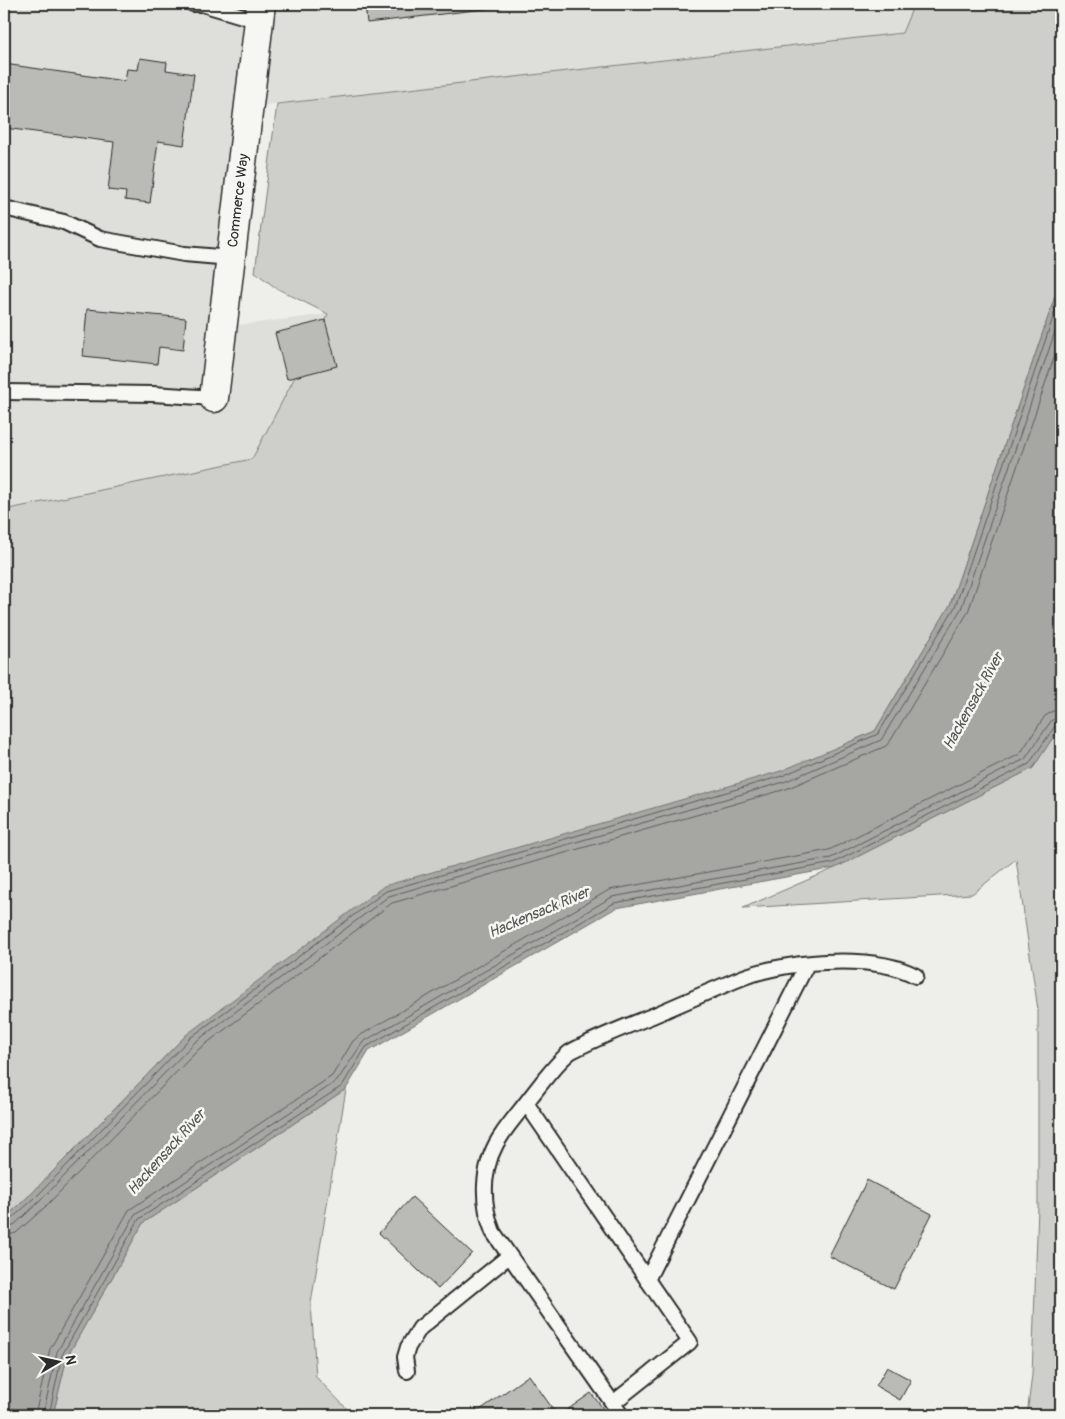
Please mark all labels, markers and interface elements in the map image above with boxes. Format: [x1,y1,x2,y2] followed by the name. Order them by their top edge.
[224,153,252,248] street label: Commerce Way
[939,648,1009,753] water label: Hackensack River
[486,882,594,942] water label: Hackensack River
[123,1105,211,1199] water label: Hackensack River
[32,1336,82,1386] north arrow
[61,1354,79,1366] text: N

